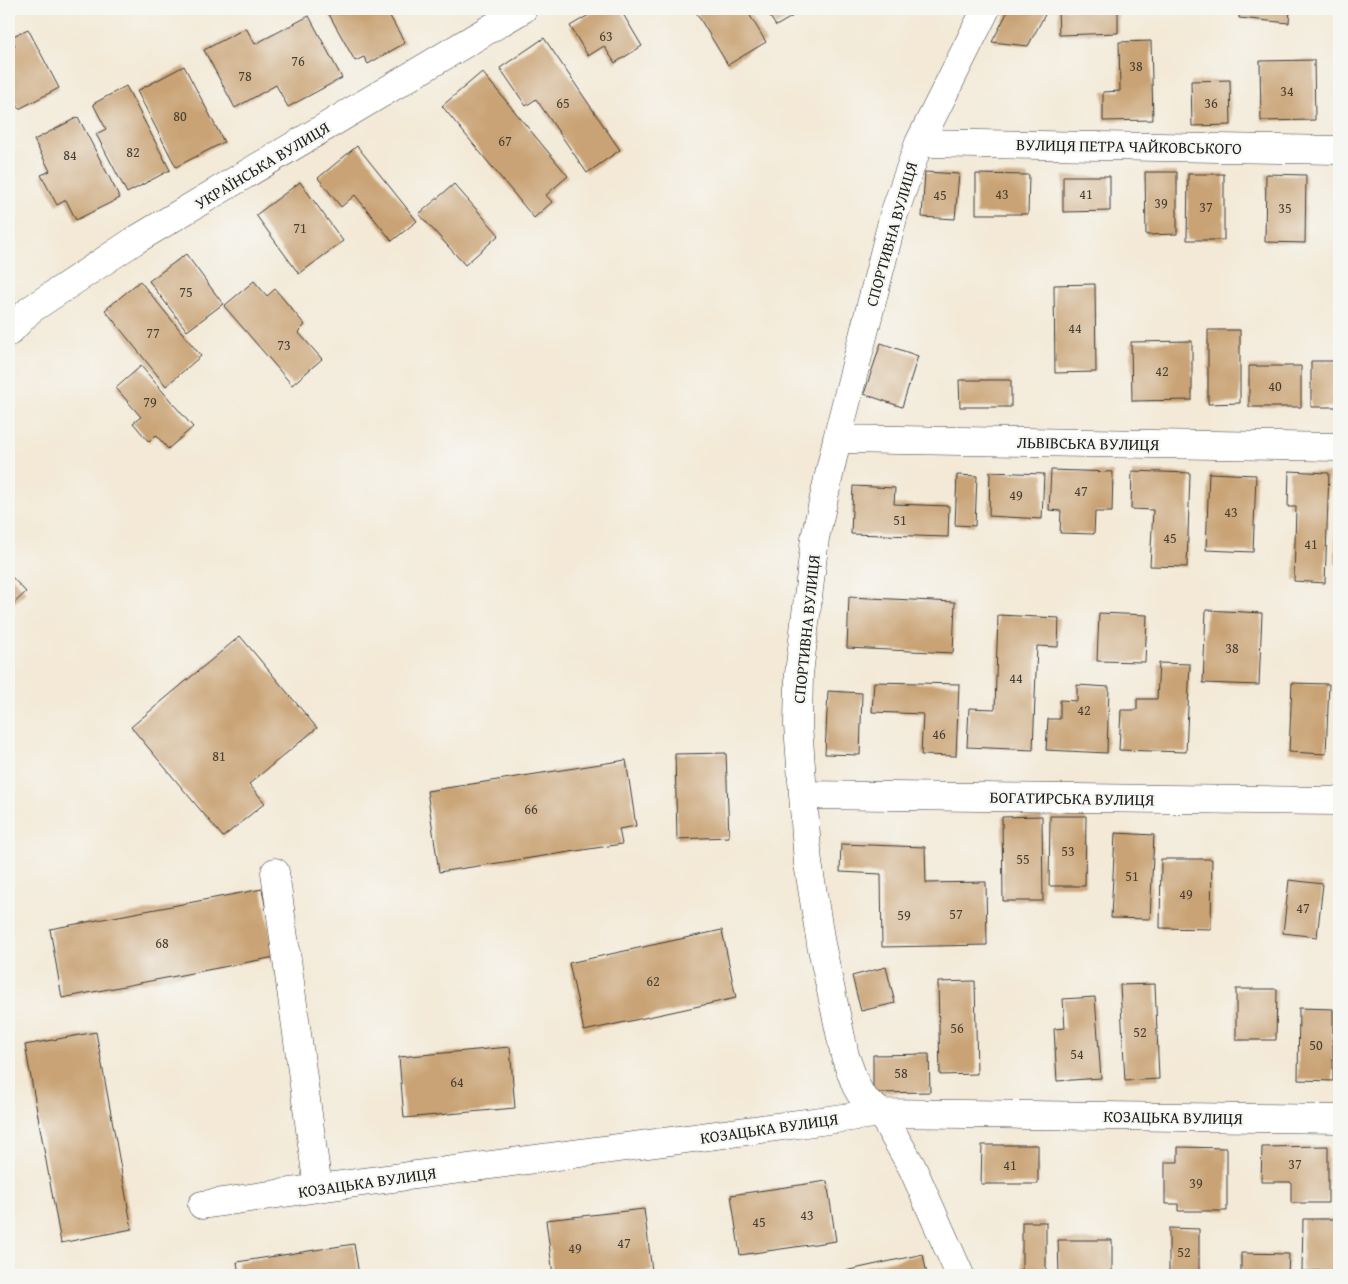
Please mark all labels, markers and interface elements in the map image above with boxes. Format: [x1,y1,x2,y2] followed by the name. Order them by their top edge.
[599,26,613,46] house number: 63
[291,51,305,71] house number: 76
[1129,56,1143,76] house number: 38
[238,66,252,86] house number: 78
[1280,81,1294,101] house number: 34
[556,93,570,113] house number: 65
[1204,93,1218,113] house number: 36
[173,106,187,126] house number: 80
[190,115,335,215] street label: УКРАЇНСЬКА ВУЛИЦЯ
[498,131,512,151] house number: 67
[1016,132,1242,160] street label: ВУЛИЦЯ ПЕТРА ЧАЙКОВСЬКОГО
[126,142,140,162] house number: 82
[63,145,77,165] house number: 84
[859,158,923,309] street label: СПОРТИВНА ВУЛИЦЯ
[995,184,1009,204] house number: 43
[1079,184,1093,204] house number: 41
[933,185,947,205] house number: 45
[1154,193,1168,213] house number: 39
[1199,197,1213,217] house number: 37
[1278,198,1292,218] house number: 35
[293,218,307,238] house number: 71
[179,282,193,302] house number: 75
[1068,318,1082,338] house number: 44
[146,323,160,343] house number: 77
[277,335,291,355] house number: 73
[1155,361,1169,381] house number: 42
[1268,376,1282,396] house number: 40
[143,392,157,412] house number: 79
[1017,430,1160,456] street label: ЛЬВІВСЬКА ВУЛИЦЯ
[1074,481,1088,501] house number: 47
[1009,485,1023,505] house number: 49
[1224,502,1238,522] house number: 43
[893,510,907,530] house number: 51
[1163,528,1177,548] house number: 45
[1304,534,1318,554] house number: 41
[786,553,826,705] street label: СПОРТИВНА ВУЛИЦЯ
[1225,638,1239,658] house number: 38
[1009,668,1023,688] house number: 44
[1077,700,1091,720] house number: 42
[932,724,946,744] house number: 46
[212,746,226,766] house number: 81
[989,785,1155,811] street label: БОГАТИРСЬКА ВУЛИЦЯ
[524,799,538,819] house number: 66
[1061,841,1075,861] house number: 53
[1016,849,1030,869] house number: 55
[1125,866,1139,886] house number: 51
[1179,884,1193,904] house number: 49
[1296,898,1310,918] house number: 47
[949,904,963,924] house number: 57
[897,905,911,925] house number: 59
[155,933,169,953] house number: 68
[646,971,660,991] house number: 62
[950,1018,964,1038] house number: 56
[1133,1022,1147,1042] house number: 52
[1309,1035,1323,1055] house number: 50
[1070,1044,1084,1064] house number: 54
[894,1063,908,1083] house number: 58
[450,1072,464,1092] house number: 64
[1103,1104,1243,1130] street label: КОЗАЦЬКА ВУЛИЦЯ
[698,1106,840,1150] street label: КОЗАЦЬКА ВУЛИЦЯ
[1288,1154,1302,1174] house number: 37
[1003,1155,1017,1175] house number: 41
[296,1160,438,1204] street label: КОЗАЦЬКА ВУЛИЦЯ
[1189,1173,1203,1193] house number: 39
[800,1205,814,1225] house number: 43
[752,1212,766,1232] house number: 45
[617,1233,631,1253] house number: 47
[568,1238,582,1258] house number: 49
[1177,1242,1191,1262] house number: 52

